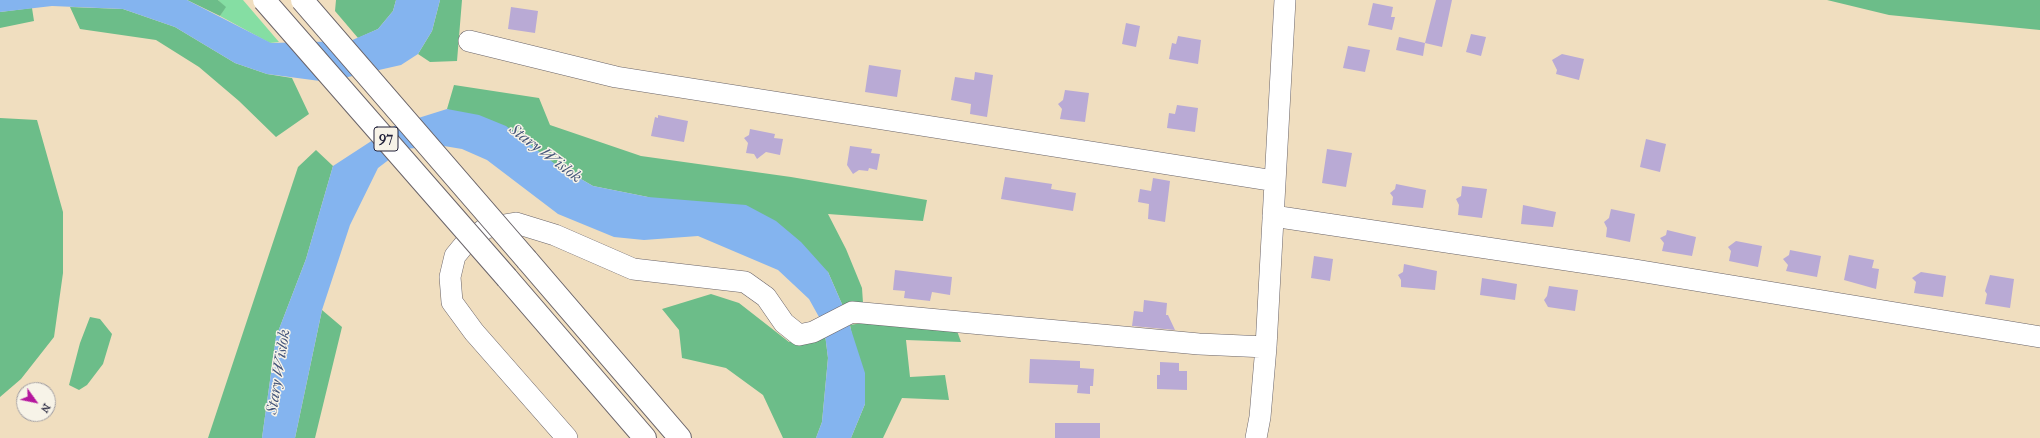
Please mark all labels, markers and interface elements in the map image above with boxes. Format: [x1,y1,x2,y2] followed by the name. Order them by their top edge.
[505,120,585,188] water label: Stary Wislok
[374,127,398,151] road number: 97
[263,328,295,416] water label: Stary Wislok
[16,382,56,422] north arrow
[38,401,53,415] text: N

